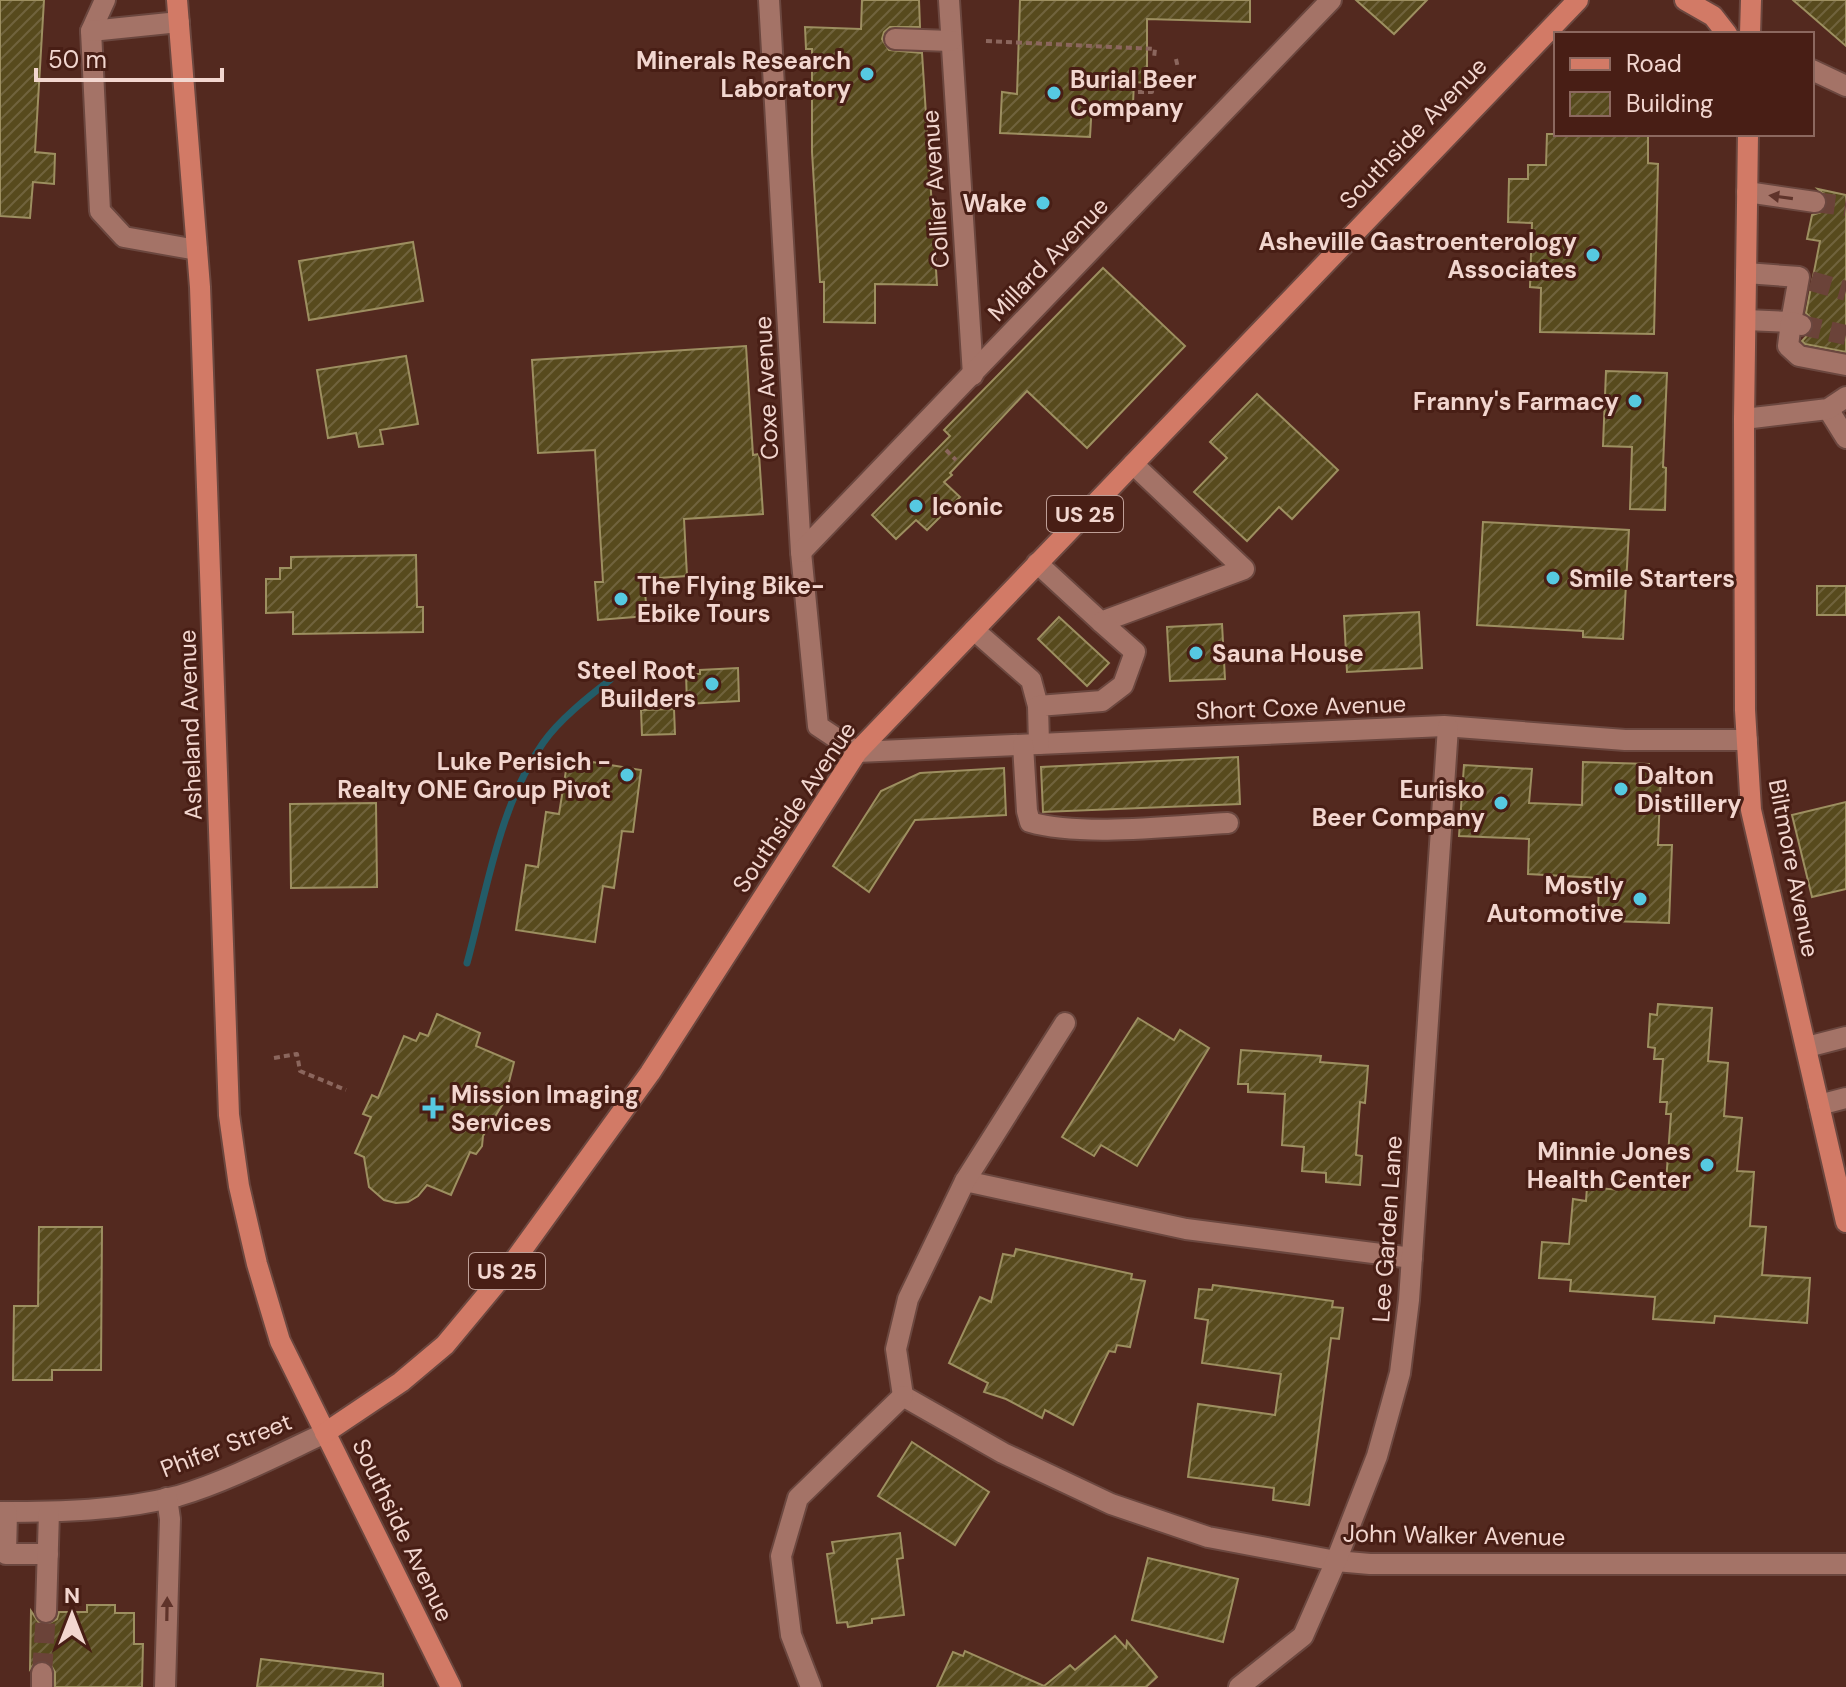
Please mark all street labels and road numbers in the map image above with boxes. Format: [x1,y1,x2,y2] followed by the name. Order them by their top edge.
[1333,50,1493,216] street label: Southside Avenue
[914,109,956,269] street label: Collier Avenue
[981,190,1115,328] street label: Millard Avenue
[747,315,785,461] street label: Coxe Avenue
[1047,496,1123,532] road number: US 25
[171,629,209,821] street label: Asheland Avenue
[1195,688,1407,726] street label: Short Coxe Avenue
[725,716,863,898] street label: Southside Avenue
[1762,776,1826,960] street label: Biltmore Avenue
[1365,1134,1409,1324] street label: Lee Garden Lane
[469,1253,545,1289] road number: US 25
[156,1406,296,1484] street label: Phifer Street
[345,1434,461,1626] street label: Southside Avenue
[1343,1518,1565,1552] street label: John Walker Avenue

